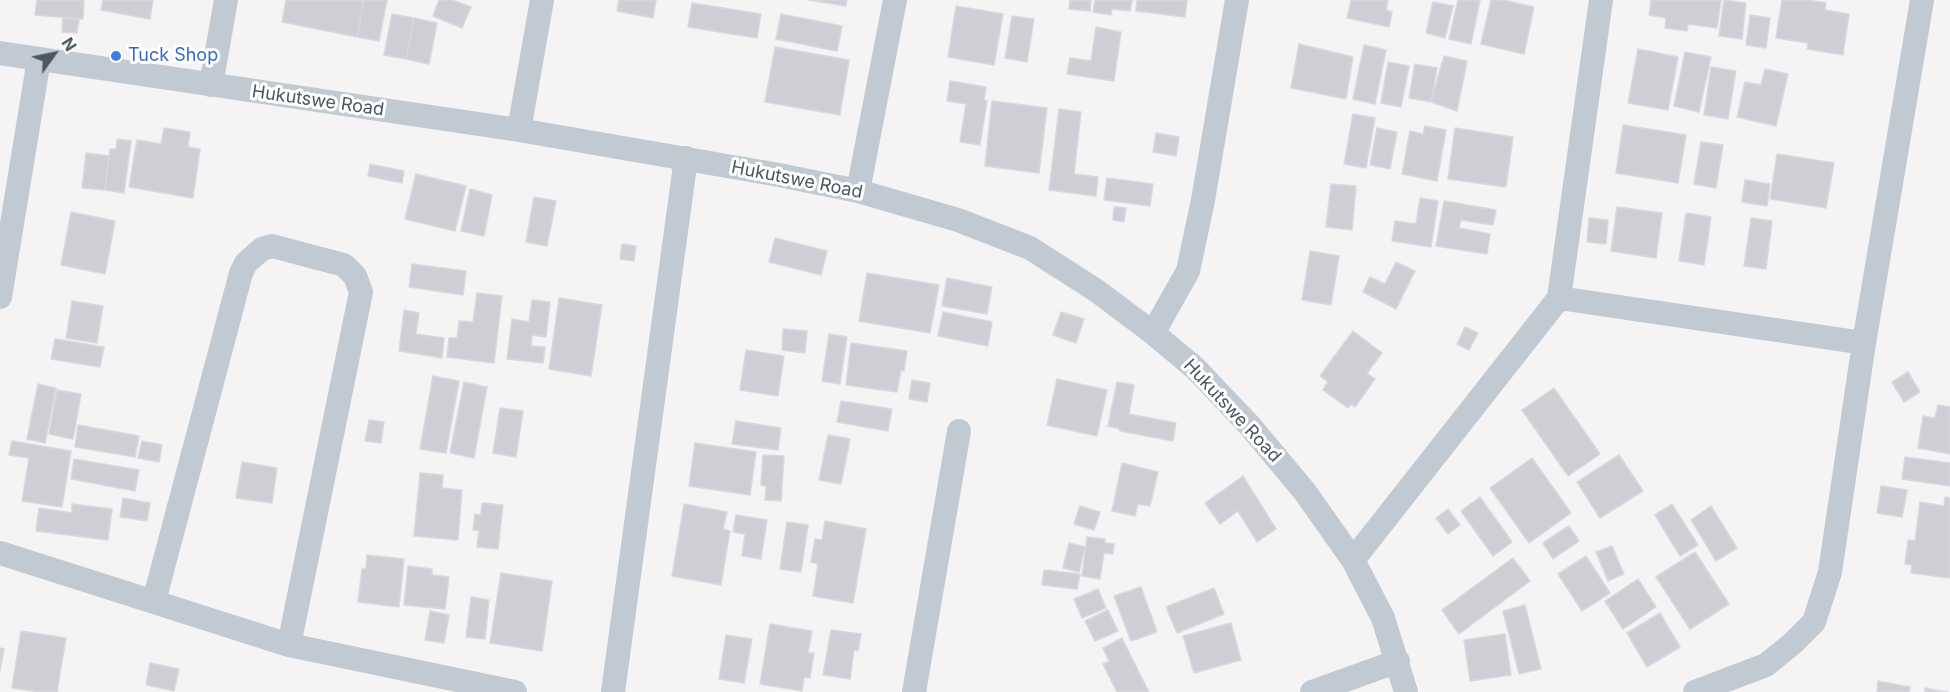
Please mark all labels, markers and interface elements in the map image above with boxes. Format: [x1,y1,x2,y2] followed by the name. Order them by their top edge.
[24,24,84,84] north arrow
[57,34,81,55] text: N
[128,45,218,67] place label: Tuck Shop
[109,49,123,63] marker: Tuck Shop
[251,81,385,121] street label: Hukutswe Road
[730,157,864,203] street label: Hukutswe Road
[1179,355,1285,467] street label: Hukutswe Road

